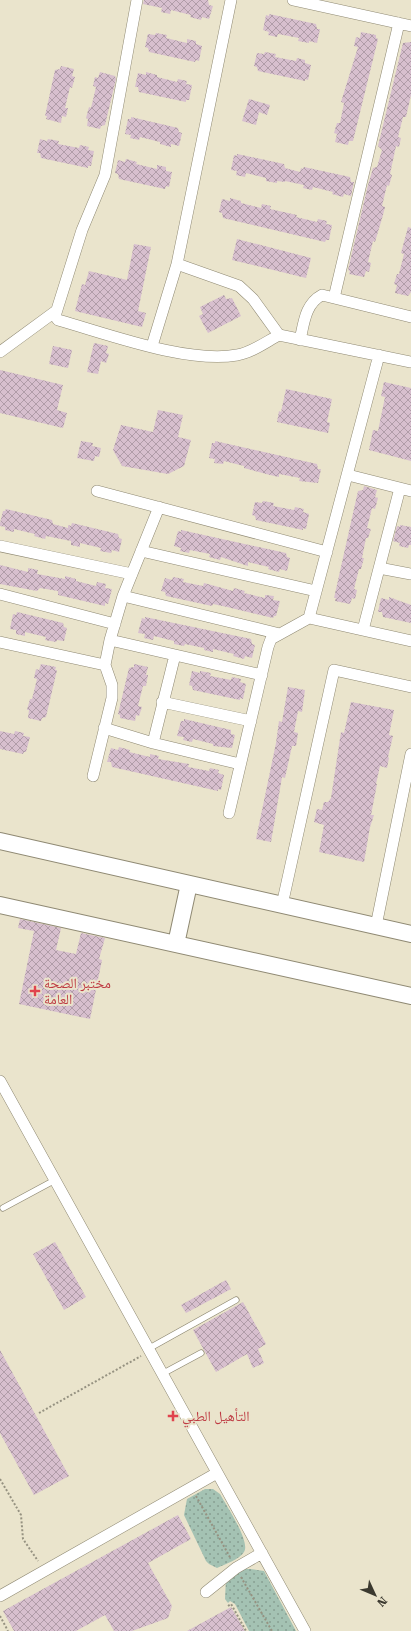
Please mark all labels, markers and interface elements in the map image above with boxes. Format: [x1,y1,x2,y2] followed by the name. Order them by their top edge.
[44,975,111,1007] place label: مختبر الصحة العامة
[29,985,41,997] marker: مختبر الصحة العامة
[182,1408,250,1428] place label: التأهيل الطبي
[167,1410,179,1422] marker: التأهيل الطبي
[355,1575,395,1615] north arrow
[374,1594,389,1610] text: N

